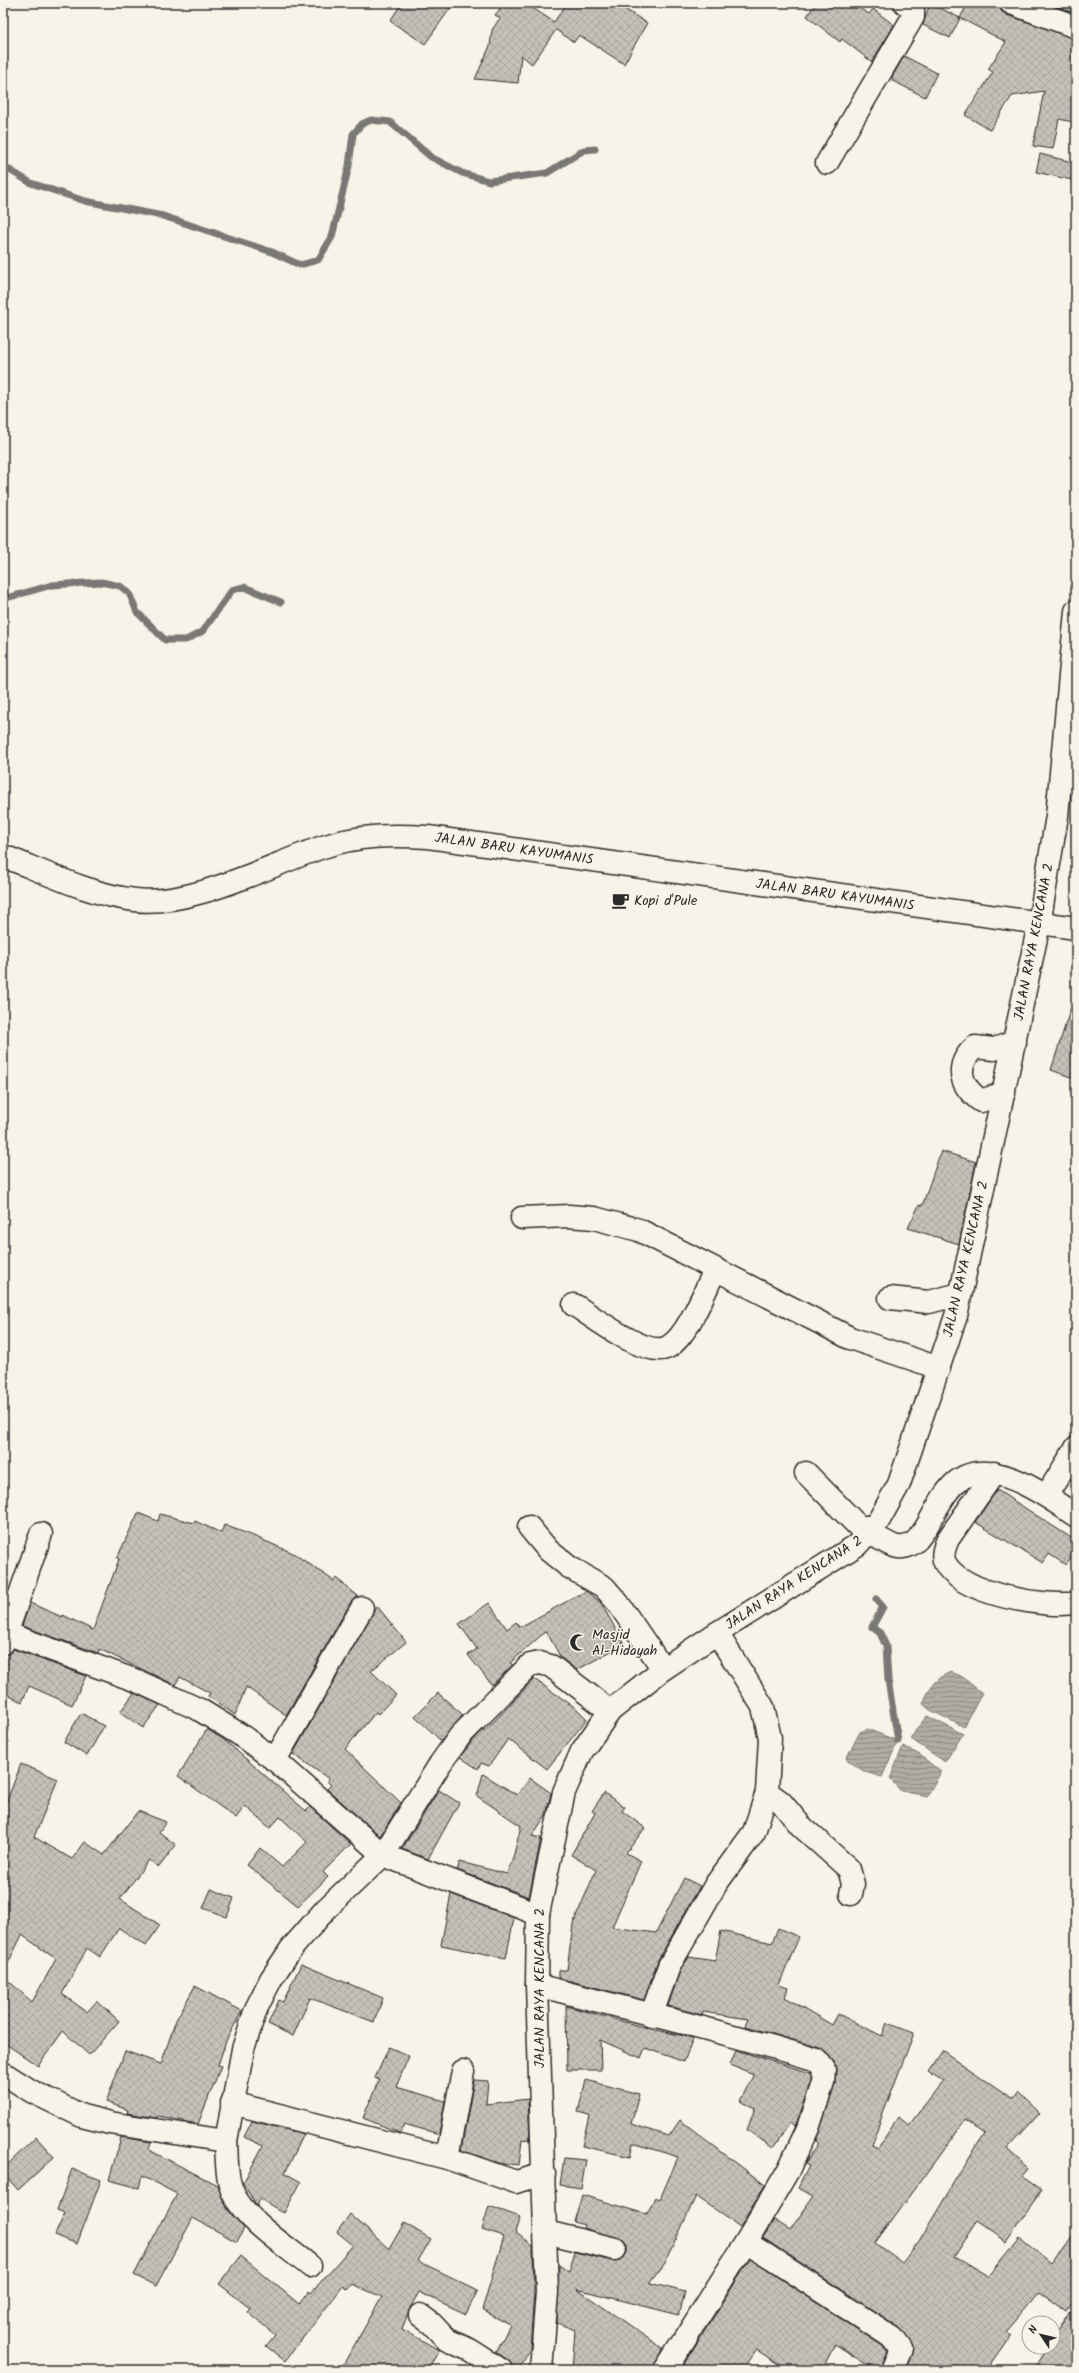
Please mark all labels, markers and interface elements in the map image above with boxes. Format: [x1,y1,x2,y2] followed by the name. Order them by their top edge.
[433,827,595,871] street label: JALAN BARU KAYUMANIS
[1008,861,1060,1023] street label: JALAN RAYA KENCANA 2
[754,873,916,917] street label: JALAN BARU KAYUMANIS
[634,890,698,912] place label: Kopi d'Pule
[611,891,631,911] cafe icon: Kopi d'Pule
[937,1179,995,1339] street label: JALAN RAYA KENCANA 2
[721,1530,867,1636] street label: JALAN RAYA KENCANA 2
[592,1624,657,1662] place label: Masjid Al-Hidayah
[569,1633,589,1653] mosque icon: Masjid Al-Hidayah
[529,1908,551,2068] street label: JALAN RAYA KENCANA 2
[1021,2315,1061,2355] north arrow
[1024,2322,1043,2338] text: N

